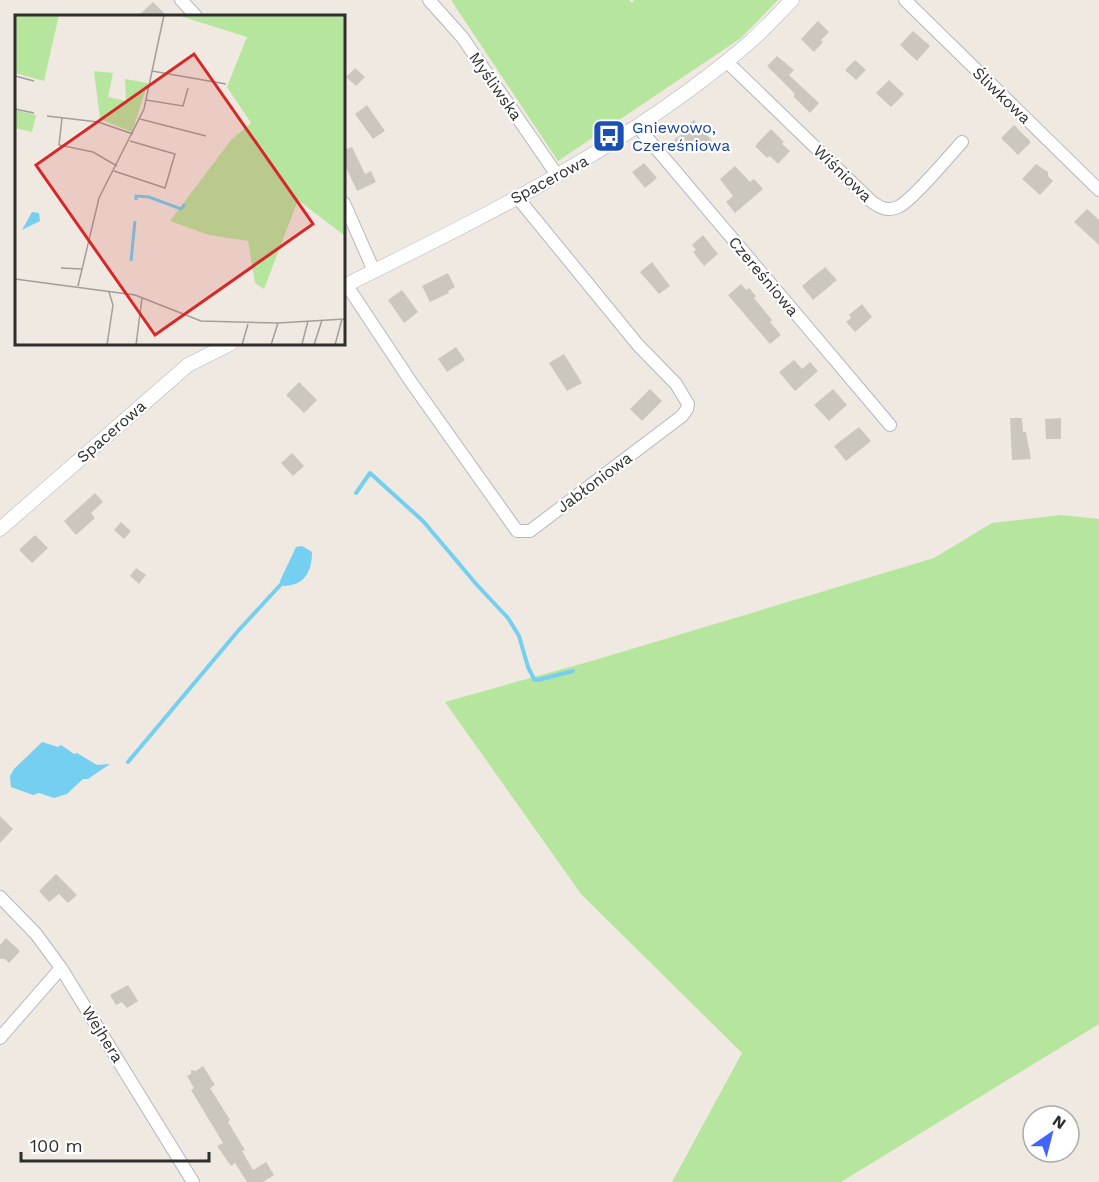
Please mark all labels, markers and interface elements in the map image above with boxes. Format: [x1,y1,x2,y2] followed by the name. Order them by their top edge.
[15,15,345,345] inset map
[465,49,526,124] street label: Myśliwska
[969,63,1035,128] street label: Śliwkowa
[591,118,627,154] bus stop icon: Gniewowo, Czereśniowa
[632,118,730,155] place label: Gniewowo, Czereśniowa
[809,141,876,206] street label: Wiśniowa
[507,151,591,208] street label: Spacerowa
[725,233,802,320] street label: Czereśniowa
[73,396,150,467] street label: Spacerowa
[553,448,636,517] street label: Jabłoniowa
[78,1003,127,1066] street label: Wejhera
[1021,1104,1081,1164] north arrow
[1049,1111,1070,1133] text: N
[21,1125,208,1163] scale bar
[30,1135,83,1156] text: 100 m

